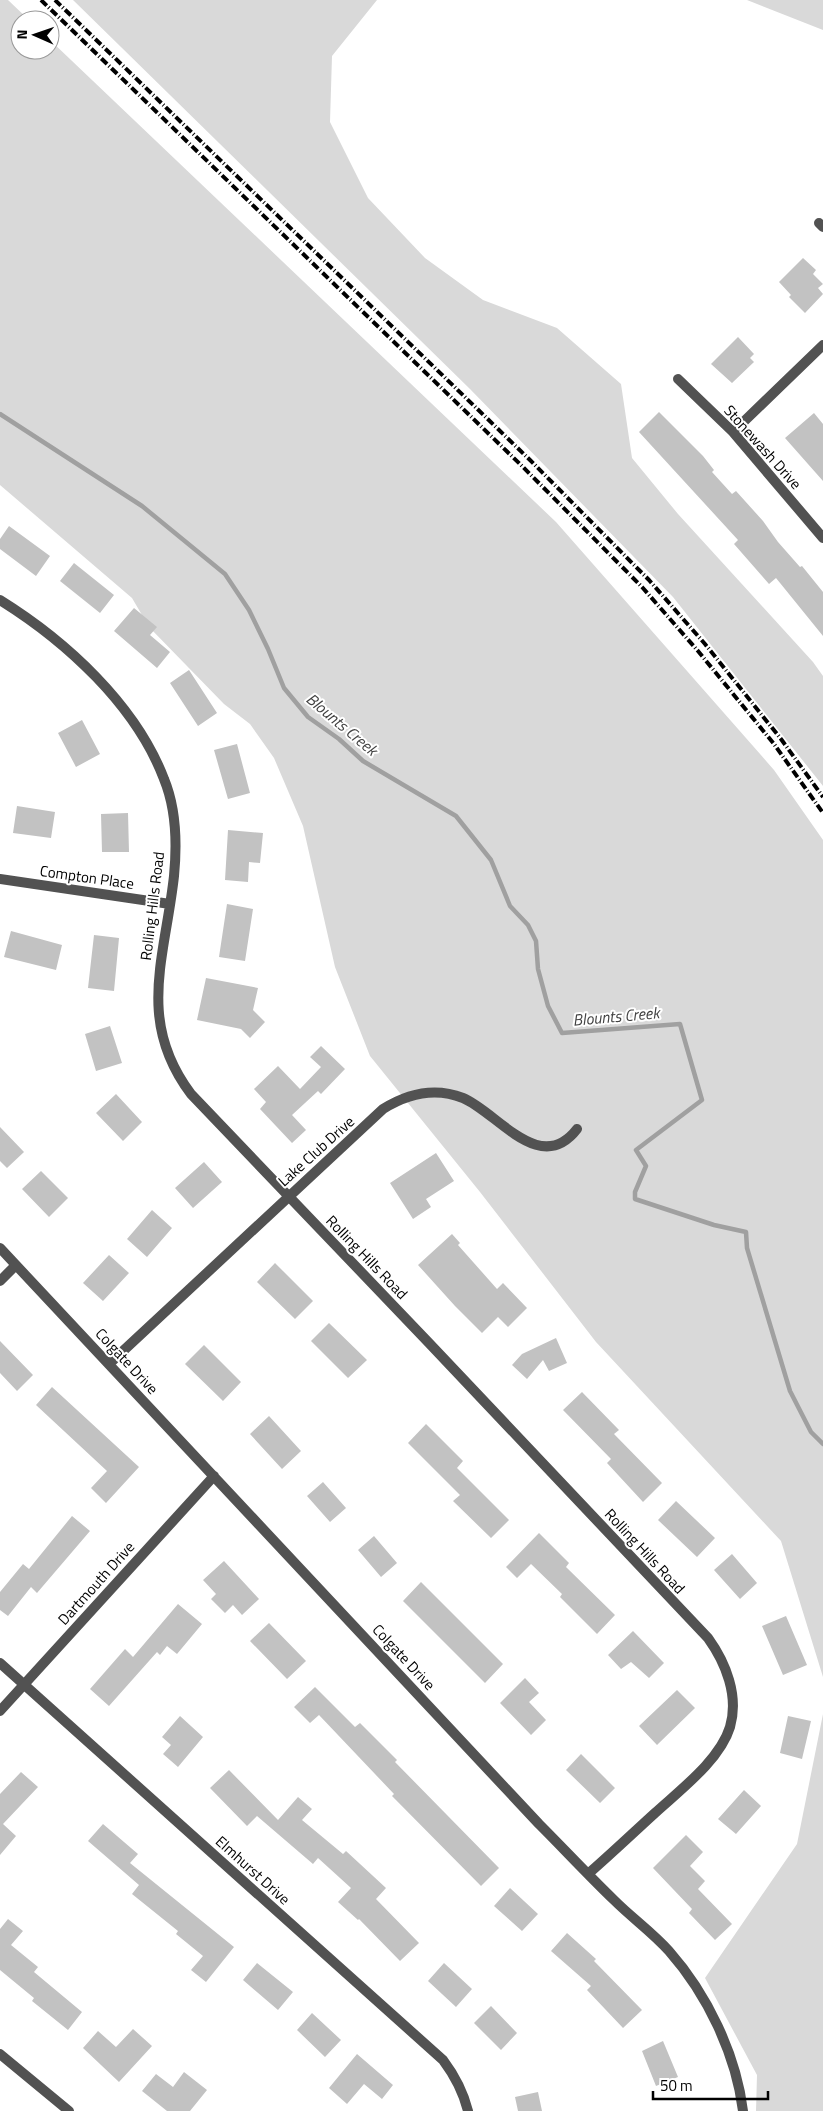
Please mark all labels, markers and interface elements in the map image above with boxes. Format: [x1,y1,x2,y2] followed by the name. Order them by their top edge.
[10,10,60,60] north arrow
[11,29,32,40] text: N
[719,400,807,494] street label: Stonewash Drive
[301,687,384,762] water label: Blounts Creek
[134,850,170,962] street label: Rolling Hills Road
[38,859,136,895] street label: Compton Place
[572,1000,662,1032] water label: Blounts Creek
[273,1110,359,1192] street label: Lake Club Drive
[321,1210,413,1304] street label: Rolling Hills Road
[90,1323,164,1399] street label: Colgate Drive
[599,1503,691,1599] street label: Rolling Hills Road
[52,1536,140,1630] street label: Dartmouth Drive
[367,1619,441,1695] street label: Colgate Drive
[210,1830,296,1910] street label: Elmhurst Drive
[653,2068,768,2100] scale bar
[660,2074,693,2097] text: 50 m

